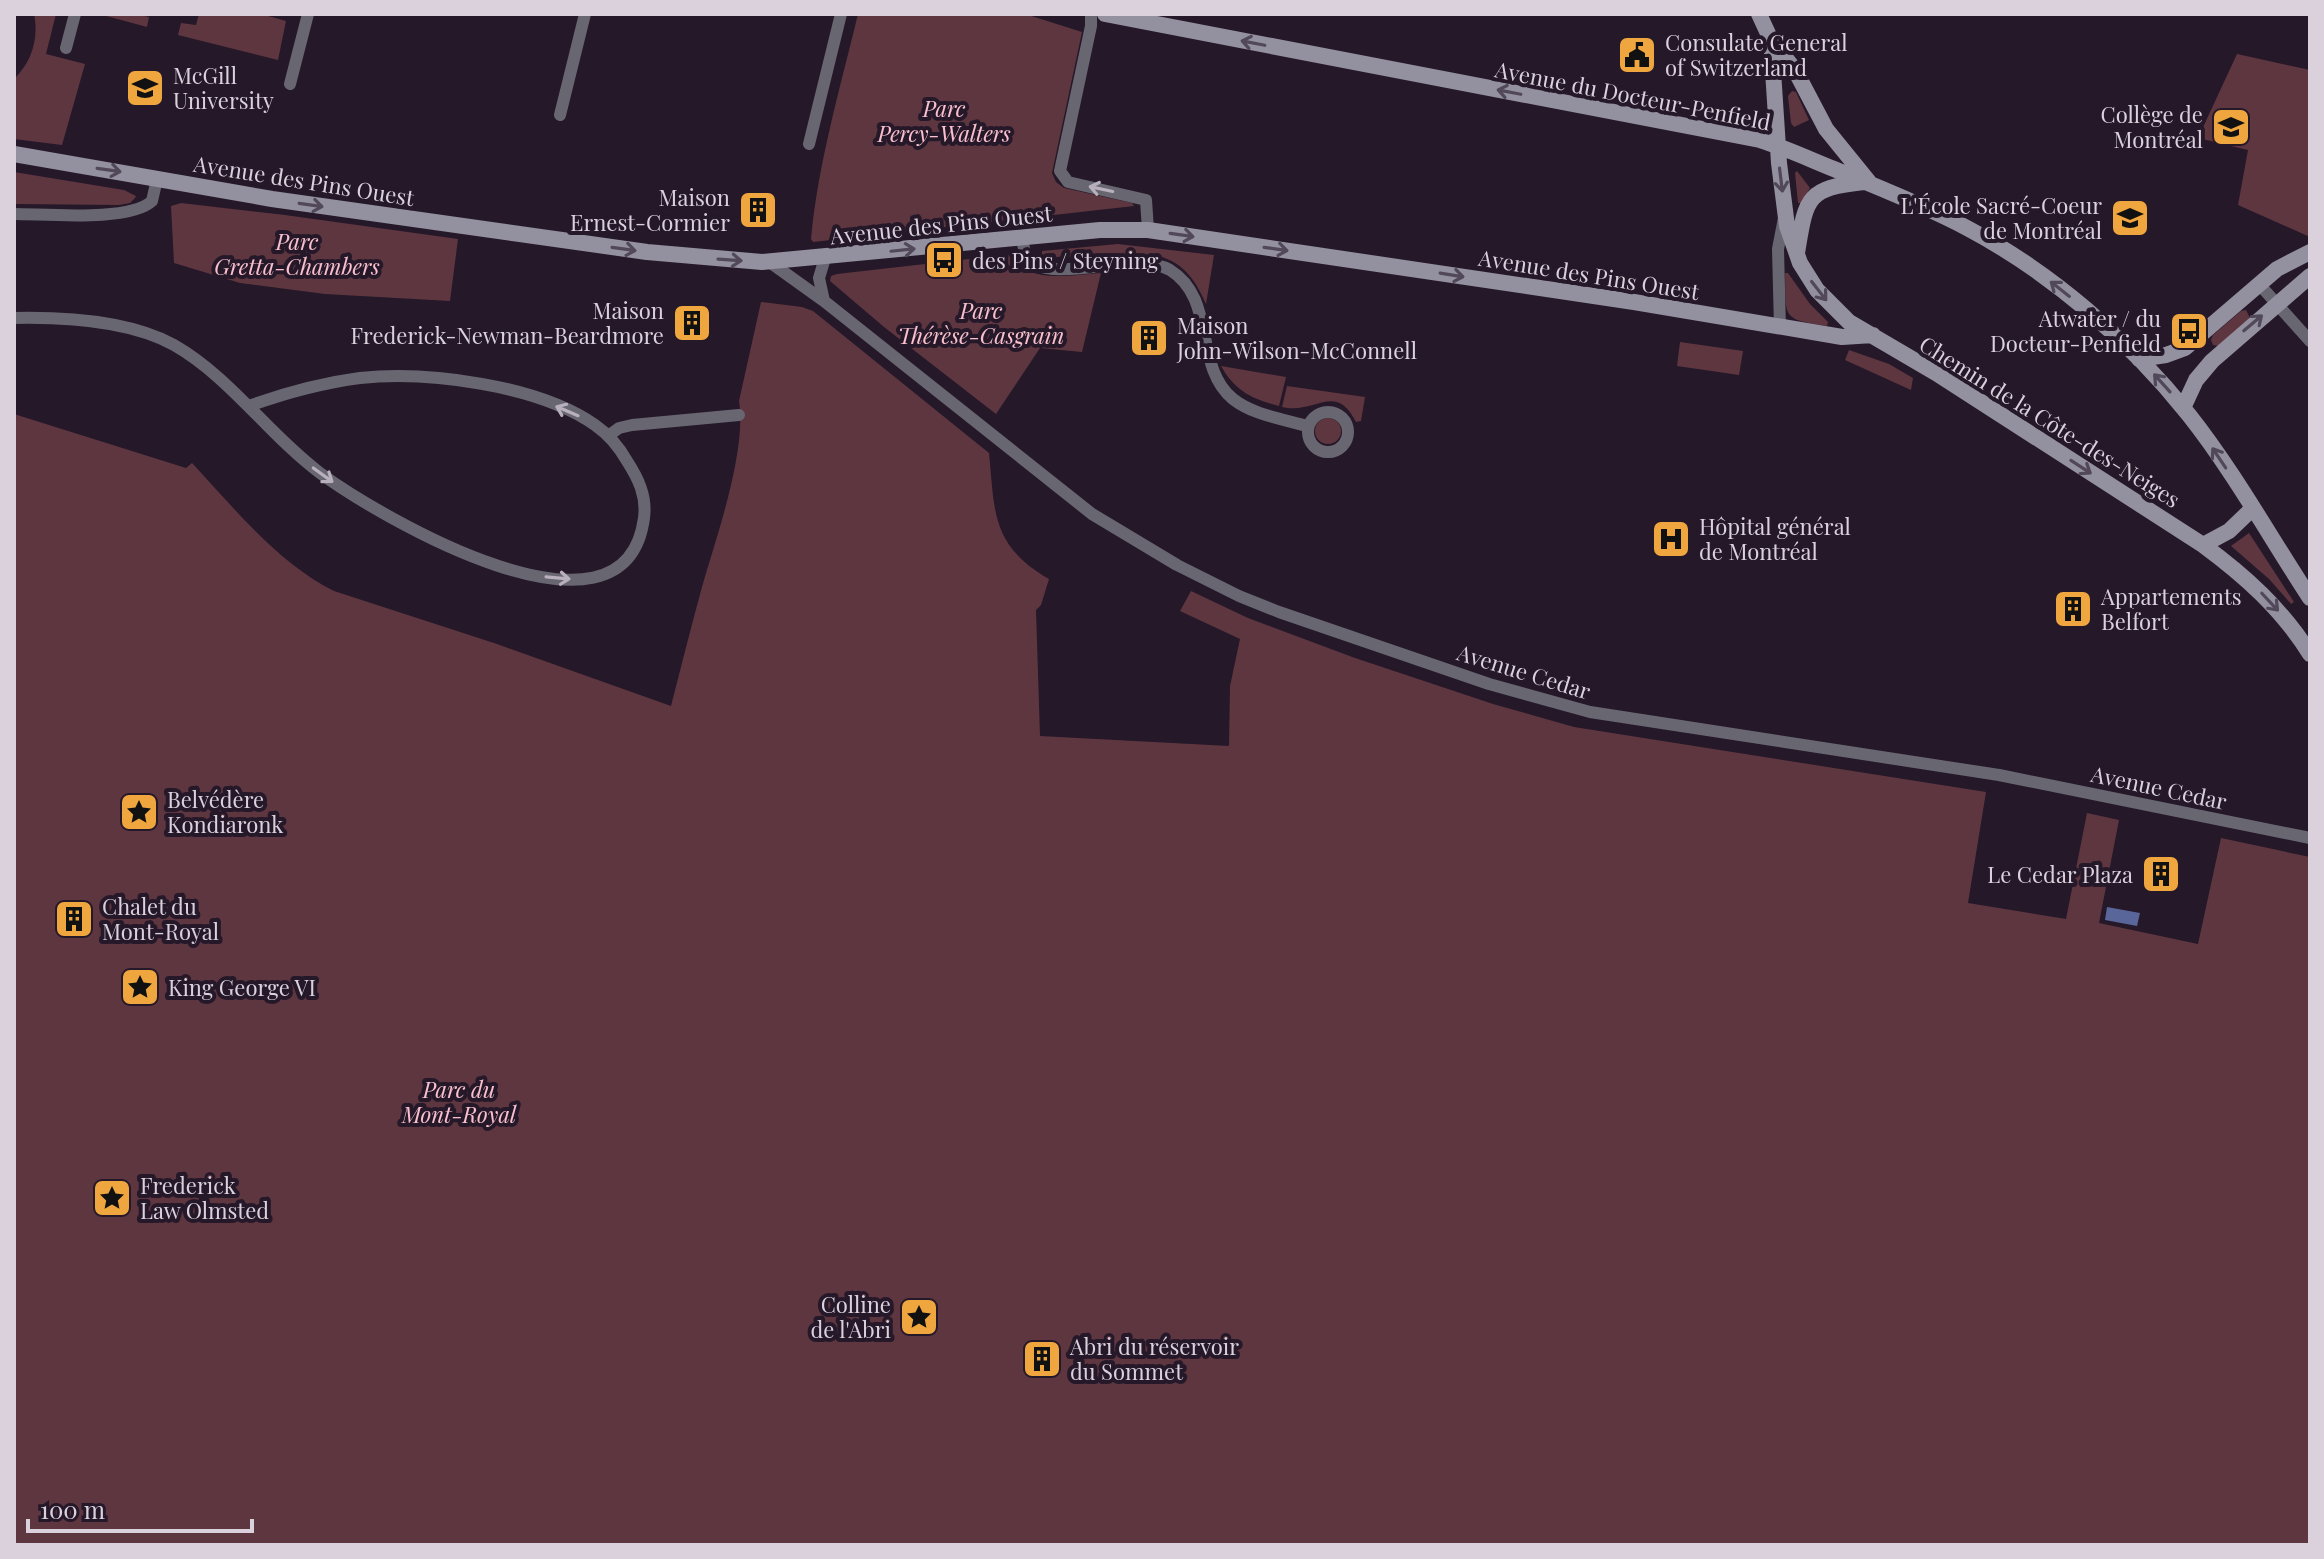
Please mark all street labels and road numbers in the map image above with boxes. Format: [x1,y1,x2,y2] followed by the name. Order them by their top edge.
[1492,53,1774,136] street label: Avenue du Docteur-Penfield
[191,148,418,212] street label: Avenue des Pins Ouest
[828,197,1055,251] street label: Avenue des Pins Ouest
[1476,242,1703,306] street label: Avenue des Pins Ouest
[1914,328,2186,514] street label: Chemin de la Côte-des-Neiges
[1453,636,1595,706] street label: Avenue Cedar
[2087,758,2230,816] street label: Avenue Cedar

